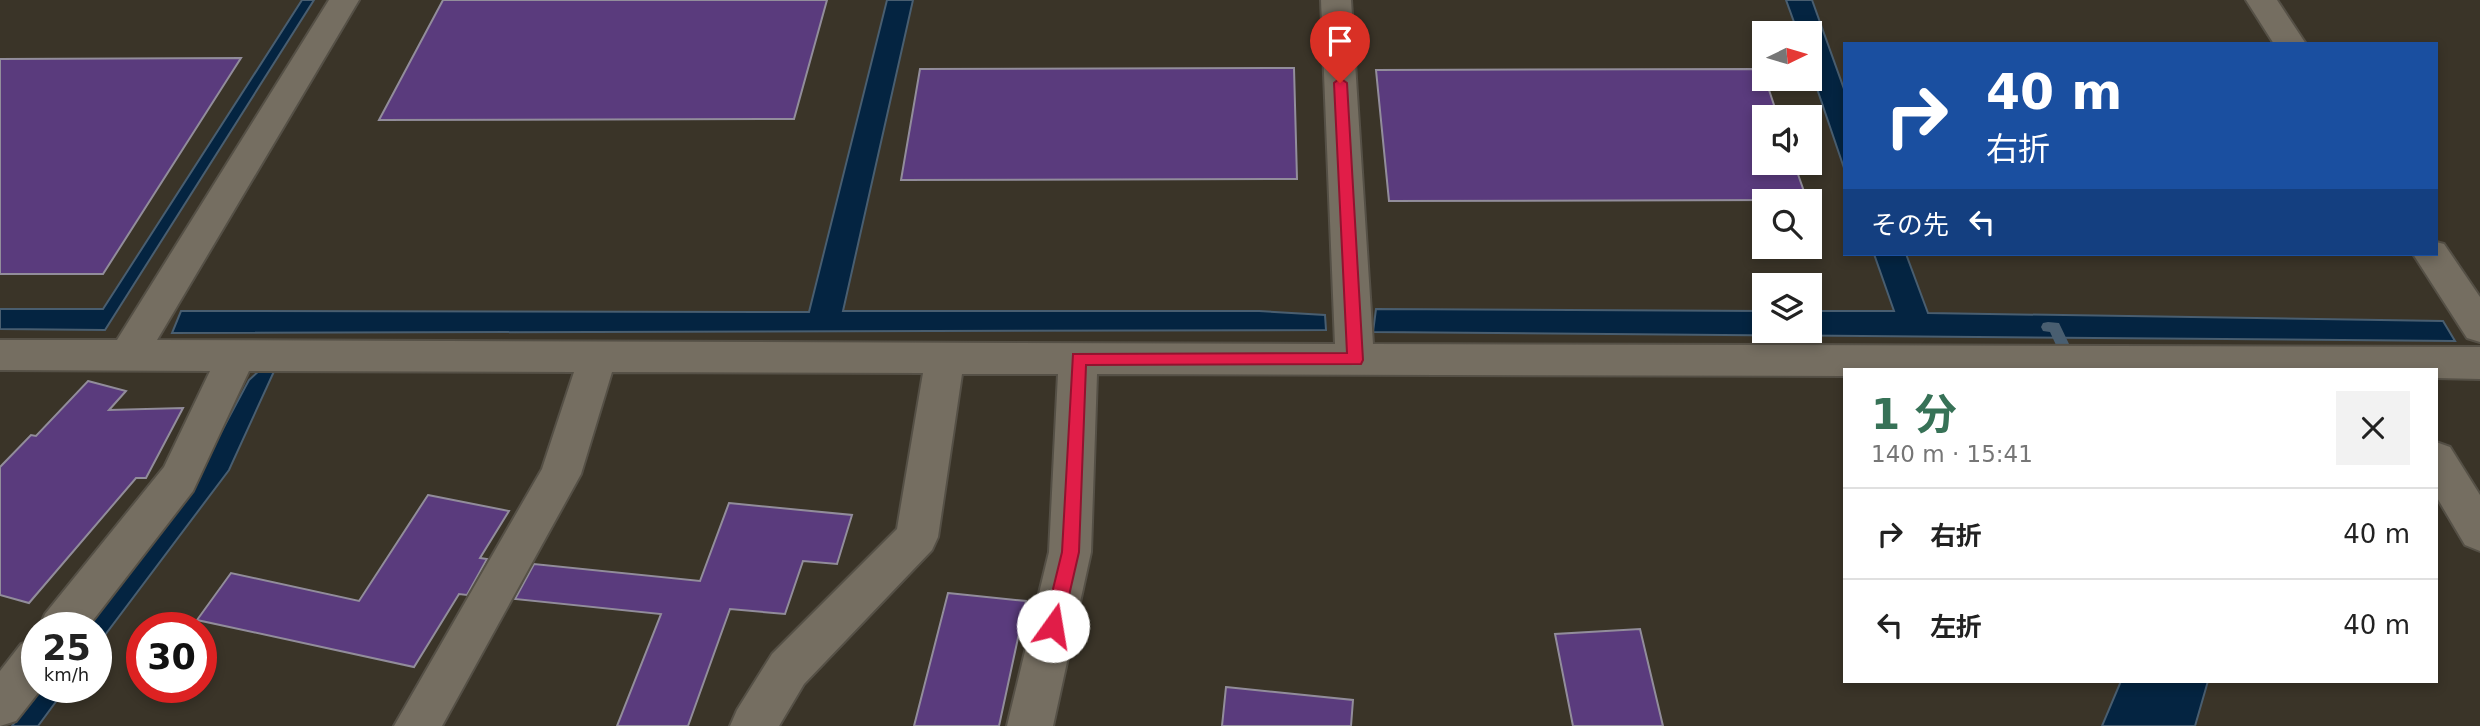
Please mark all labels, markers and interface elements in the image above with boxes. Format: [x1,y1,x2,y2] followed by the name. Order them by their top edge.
[1310,11,1370,83] pin
[1752,21,1822,91] north arrow
[1752,21,1822,343] map controls
[1321,22,1359,60] icon: arrive
[1986,64,2122,121] text: 40 m
[1871,70,1962,161] icon: right
[1752,105,1822,175] button: sound
[1986,130,2050,168] text: 右折
[1752,189,1822,259] button: search
[1963,203,2001,241] icon: left
[1871,210,1949,240] text: その先
[1752,273,1822,343] button: layers
[1871,390,1957,439] text: 1 分
[2336,391,2410,465] button: close
[1871,441,2033,467] text: 140 m · 15:41
[1871,515,1909,553] icon: right
[2343,519,2410,549] text: 40 m
[1930,521,1982,551] text: 右折
[1016,589,1090,663] position arrow
[1871,606,1909,644] icon: left
[2343,610,2410,640] text: 40 m
[126,612,217,703] speed limit sign: 30
[1930,612,1982,642] text: 左折
[42,628,91,668] text: 25
[44,664,89,685] text: km/h

